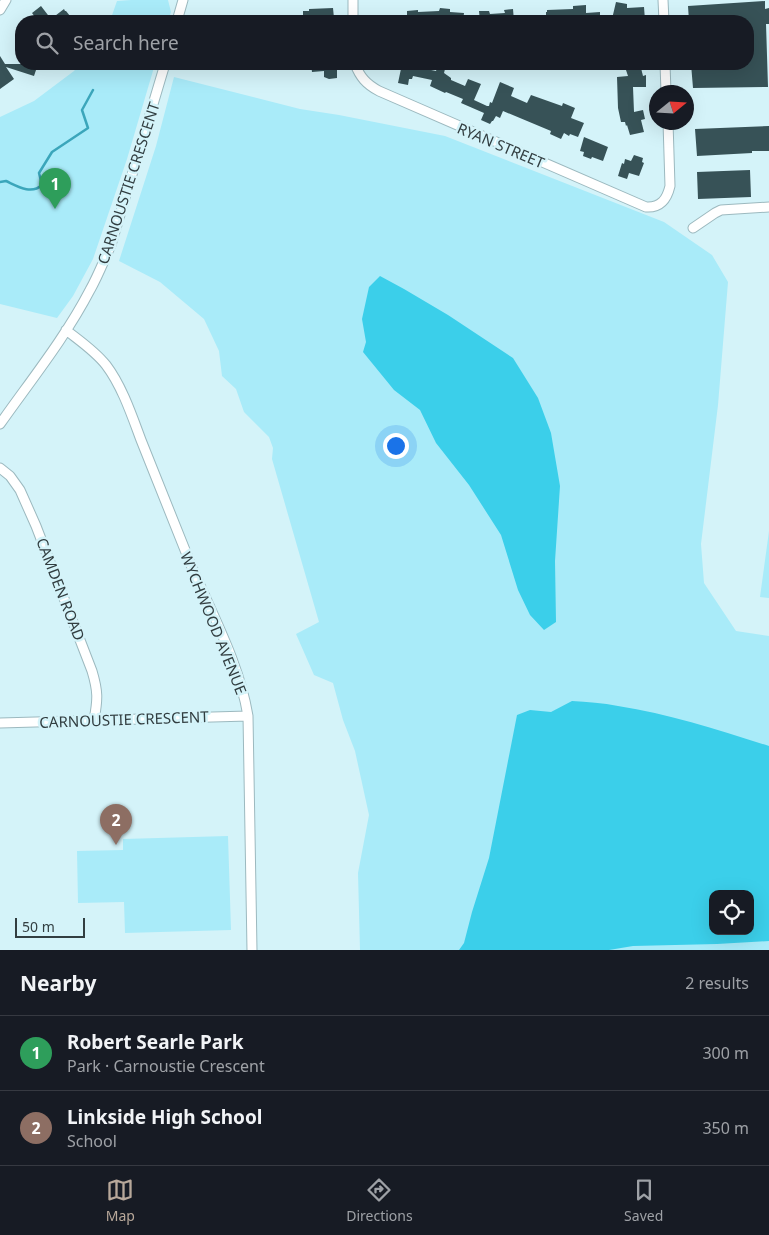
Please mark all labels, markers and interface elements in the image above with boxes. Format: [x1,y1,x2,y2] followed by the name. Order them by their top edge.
[15,15,754,70] search box
[33,29,61,57] icon: search
[73,30,179,56] text: Search here
[649,85,694,130] north arrow
[92,99,164,267] street label: CARNOUSTIE CRESCENT
[454,118,548,173] street label: RYAN STREET
[39,168,71,209] pin: 1
[383,433,409,459] your location
[32,535,90,643] street label: CAMDEN ROAD
[176,549,252,697] street label: WYCHWOOD AVENUE
[39,706,210,732] street label: CARNOUSTIE CRESCENT
[100,804,132,845] pin: 2
[709,890,754,935] map controls
[709,890,754,935] button: locate
[15,915,85,938] scale bar
[22,917,55,936] text: 50 m
[20,969,96,997] text: Nearby
[685,972,749,994] text: 2 results
[67,1029,243,1055] text: Robert Searle Park
[31,1042,41,1064] text: 1
[702,1042,749,1064] text: 300 m
[67,1055,265,1077] text: Park · Carnoustie Crescent
[67,1104,263,1130] text: Linkside High School
[31,1117,41,1139] text: 2
[702,1117,749,1139] text: 350 m
[67,1130,117,1152] text: School
[106,1176,135,1225] tab: Map
[346,1176,413,1225] tab: Directions
[624,1176,663,1225] tab: Saved

